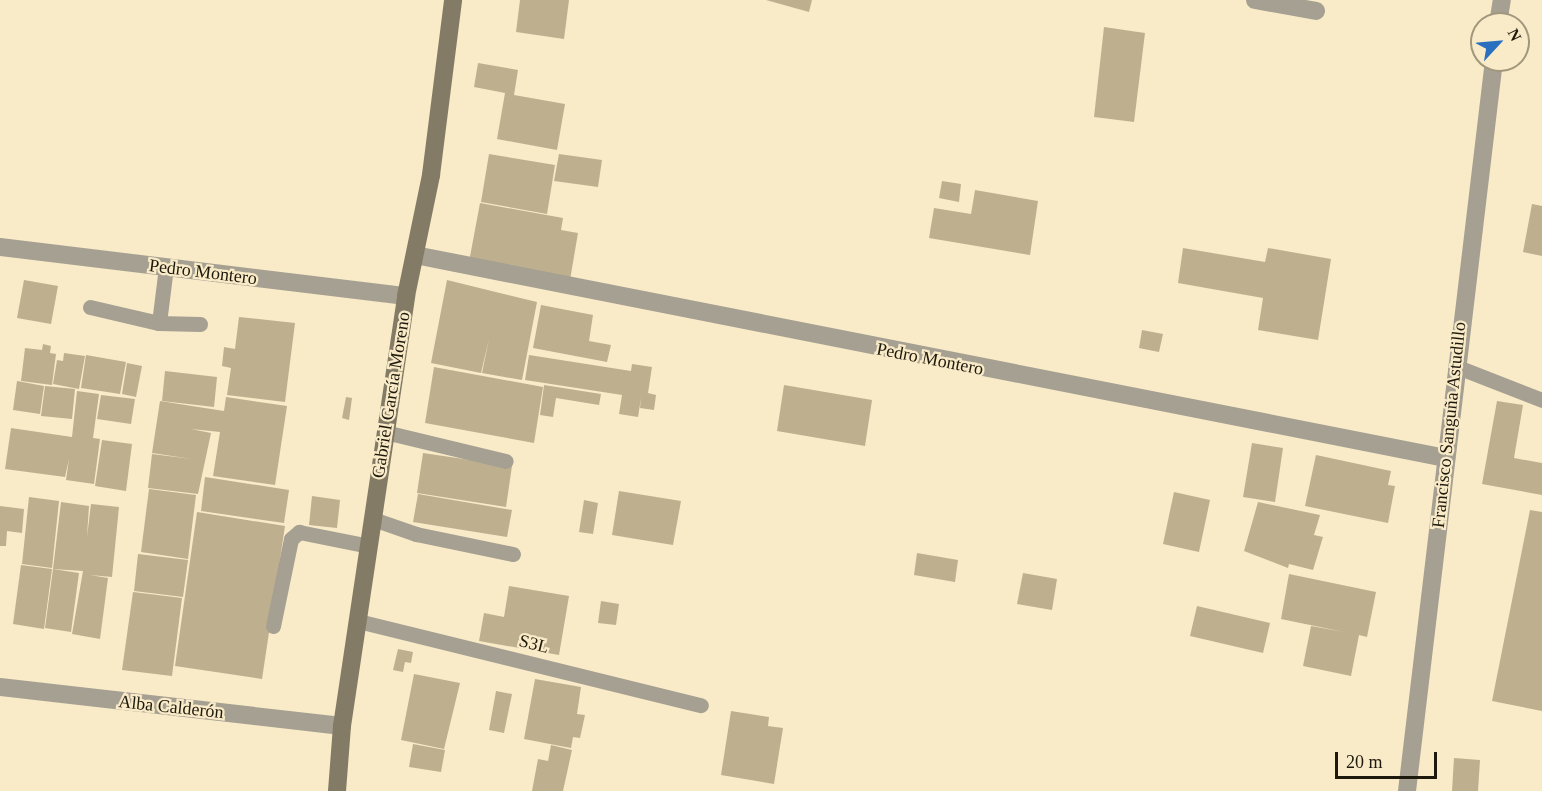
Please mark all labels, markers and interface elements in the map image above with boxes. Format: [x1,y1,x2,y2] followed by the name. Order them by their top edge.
[1470,12,1530,72] north arrow
[1505,26,1525,44] text: N
[148,255,258,289] street label: Pedro Montero
[367,310,415,480] street label: Gabriel García Moreno
[1427,320,1471,530] street label: Francisco Sanguña Astudillo
[875,338,985,380] street label: Pedro Montero
[517,630,551,658] street label: S3L
[117,691,225,723] street label: Alba Calderón
[1338,740,1440,778] scale bar
[1346,752,1383,772] text: 20 m

